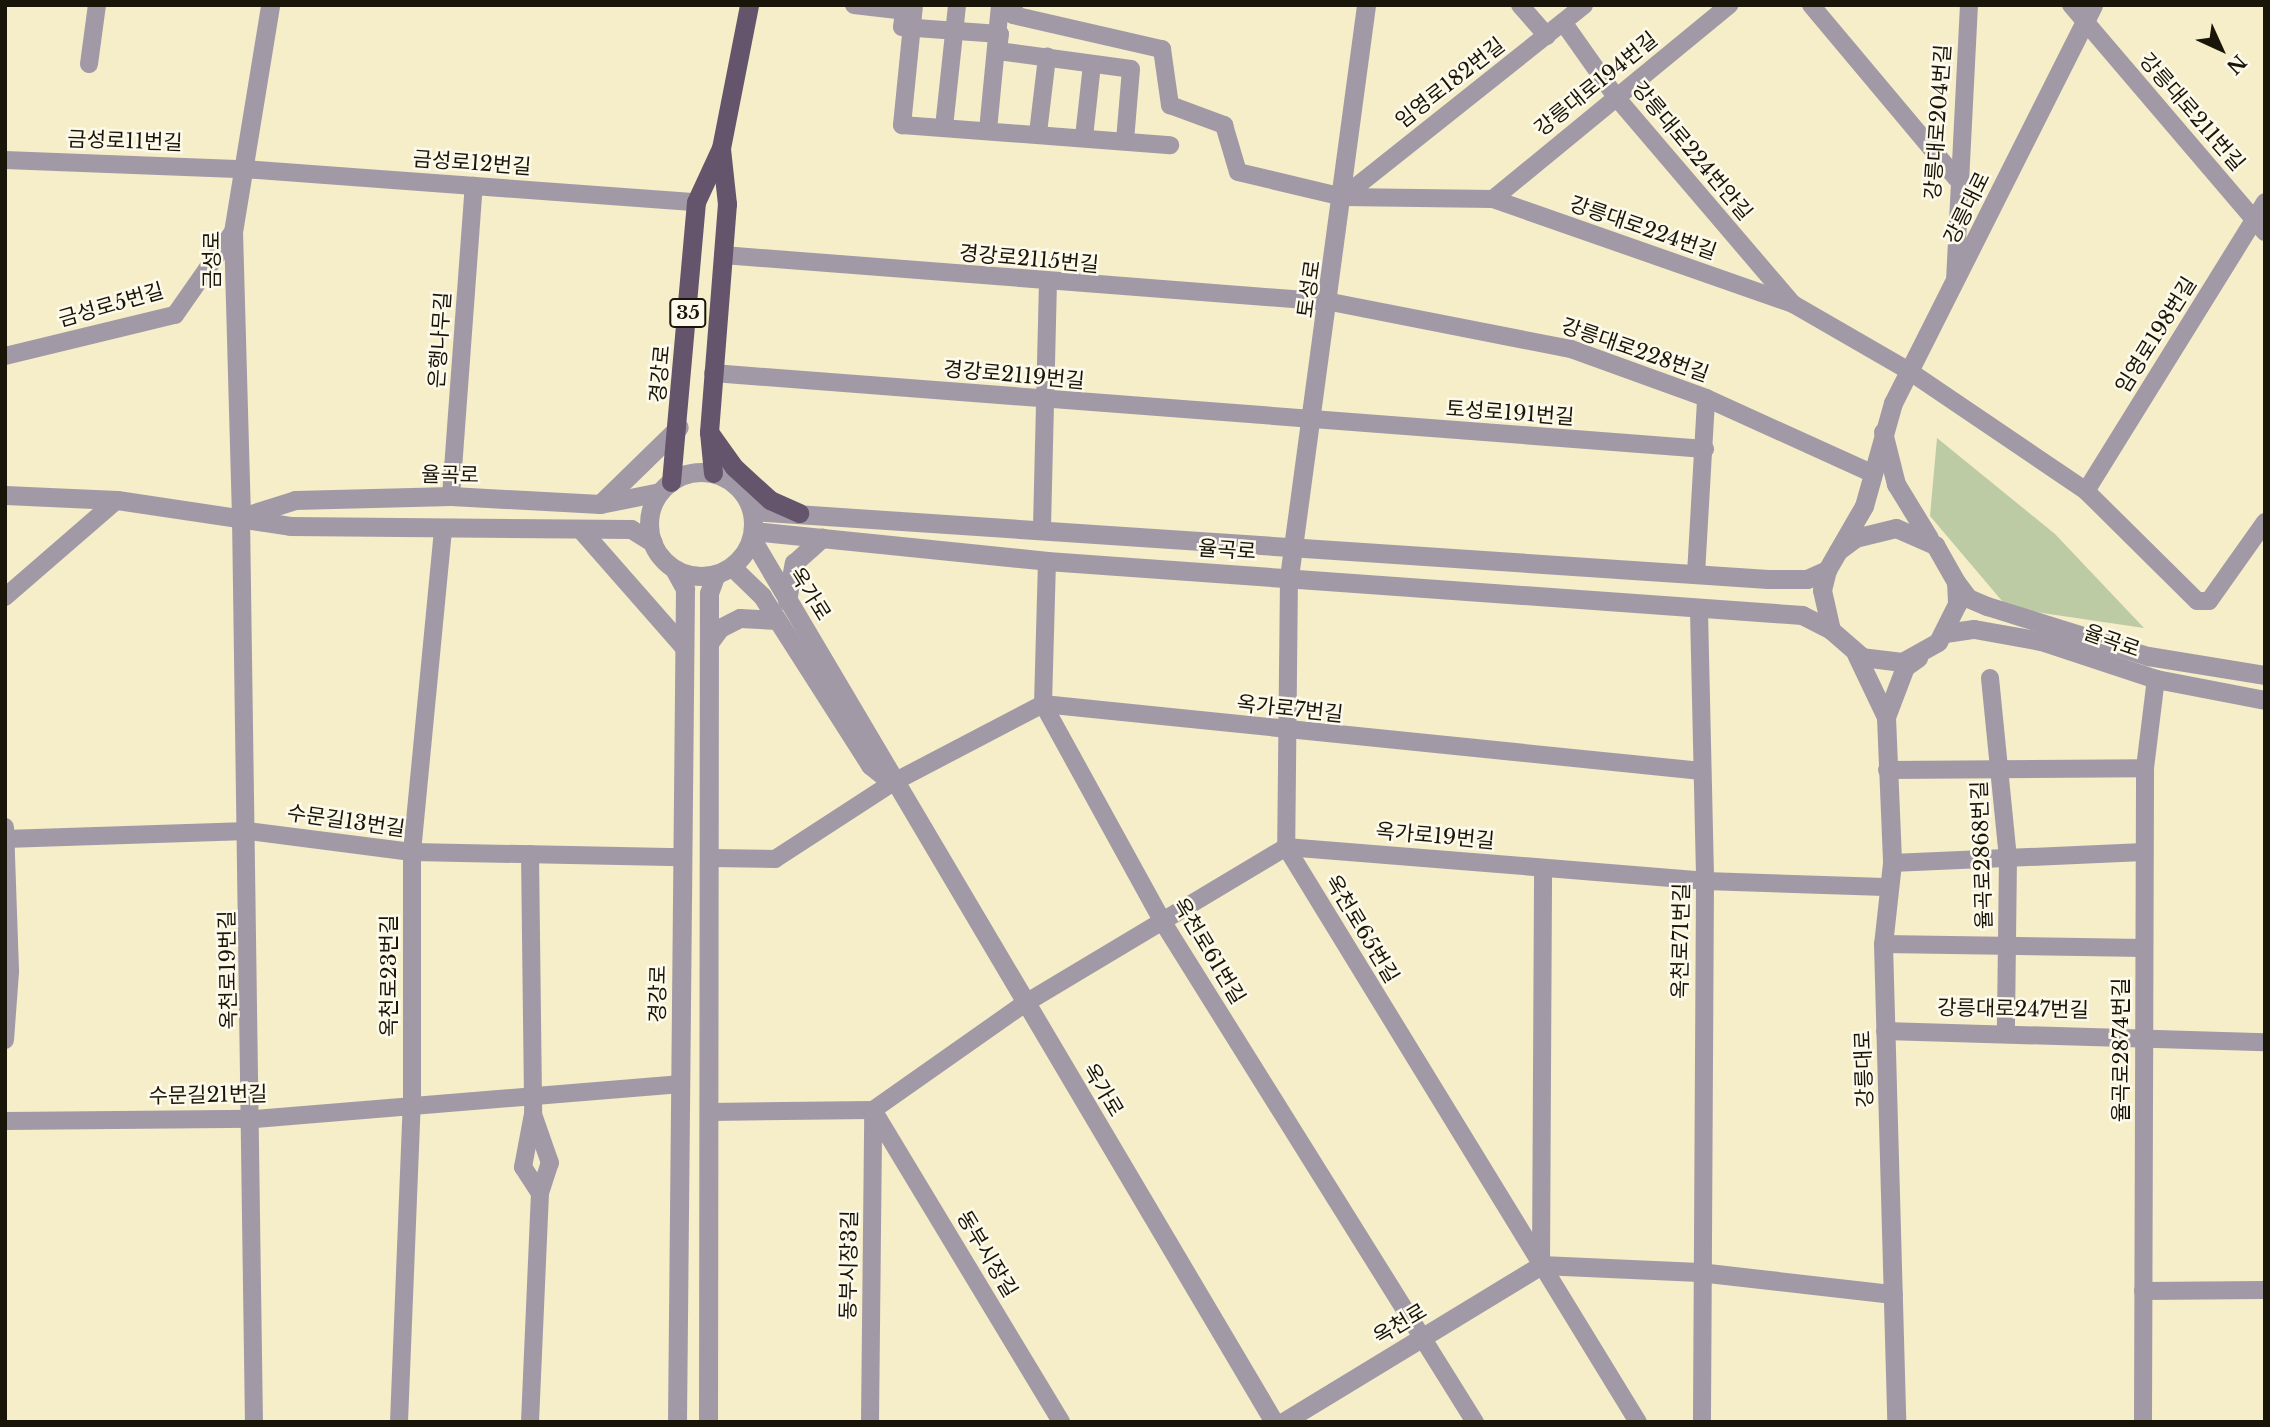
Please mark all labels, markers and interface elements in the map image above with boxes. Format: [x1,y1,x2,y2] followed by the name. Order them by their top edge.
[2186,14,2256,84] north arrow
[1529,27,1663,141] street label: 강릉대로194번길
[1390,33,1510,133] street label: 임영로182번길
[1920,43,1956,201] street label: 강릉대로204번길
[2134,48,2250,176] street label: 강릉대로211번길
[2222,50,2251,79] text: N
[1627,76,1757,226] street label: 강릉대로224번안길
[67,126,183,156] street label: 금성로11번길
[412,146,532,180] street label: 금성로12번길
[1939,168,1995,248] street label: 강릉대로
[1566,191,1720,265] street label: 강릉대로224번길
[199,231,225,289] street label: 금성로
[958,240,1100,278] street label: 경강로2115번길
[1292,259,1326,319] street label: 토성로
[2110,272,2202,398] street label: 임영로198번길
[55,278,167,332] street label: 금성로5번길
[424,291,456,389] street label: 은행나무길
[669,298,707,328] road number: 35
[1558,313,1712,387] street label: 강릉대로228번길
[645,344,675,404] street label: 경강로
[942,356,1086,394] street label: 경강로2119번길
[1445,396,1575,430] street label: 토성로191번길
[421,462,479,488] street label: 율곡로
[1197,535,1257,565] street label: 율곡로
[784,563,836,625] street label: 옥가로
[2080,620,2144,662] street label: 율곡로
[1235,691,1345,727] street label: 옥가로7번길
[1967,780,1997,930] street label: 율곡로2868번길
[285,800,407,842] street label: 수문길13번길
[1374,818,1496,854] street label: 옥가로19번길
[1320,870,1404,988] street label: 옥천로65번길
[1667,883,1695,999] street label: 옥천로71번길
[1167,893,1251,1009] street label: 옥천로61번길
[214,910,242,1030] street label: 옥천로19번길
[376,915,402,1037] street label: 옥천로23번길
[645,965,671,1023] street label: 경강로
[2108,978,2134,1122] street label: 율곡로2874번길
[1937,995,2089,1023] street label: 강릉대로247번길
[1850,1030,1878,1108] street label: 강릉대로
[1077,1059,1129,1121] street label: 옥가로
[148,1081,268,1109] street label: 수문길21번길
[951,1206,1023,1302] street label: 동부시장길
[835,1210,863,1320] street label: 동부시장3길
[1369,1298,1431,1350] street label: 옥천로

